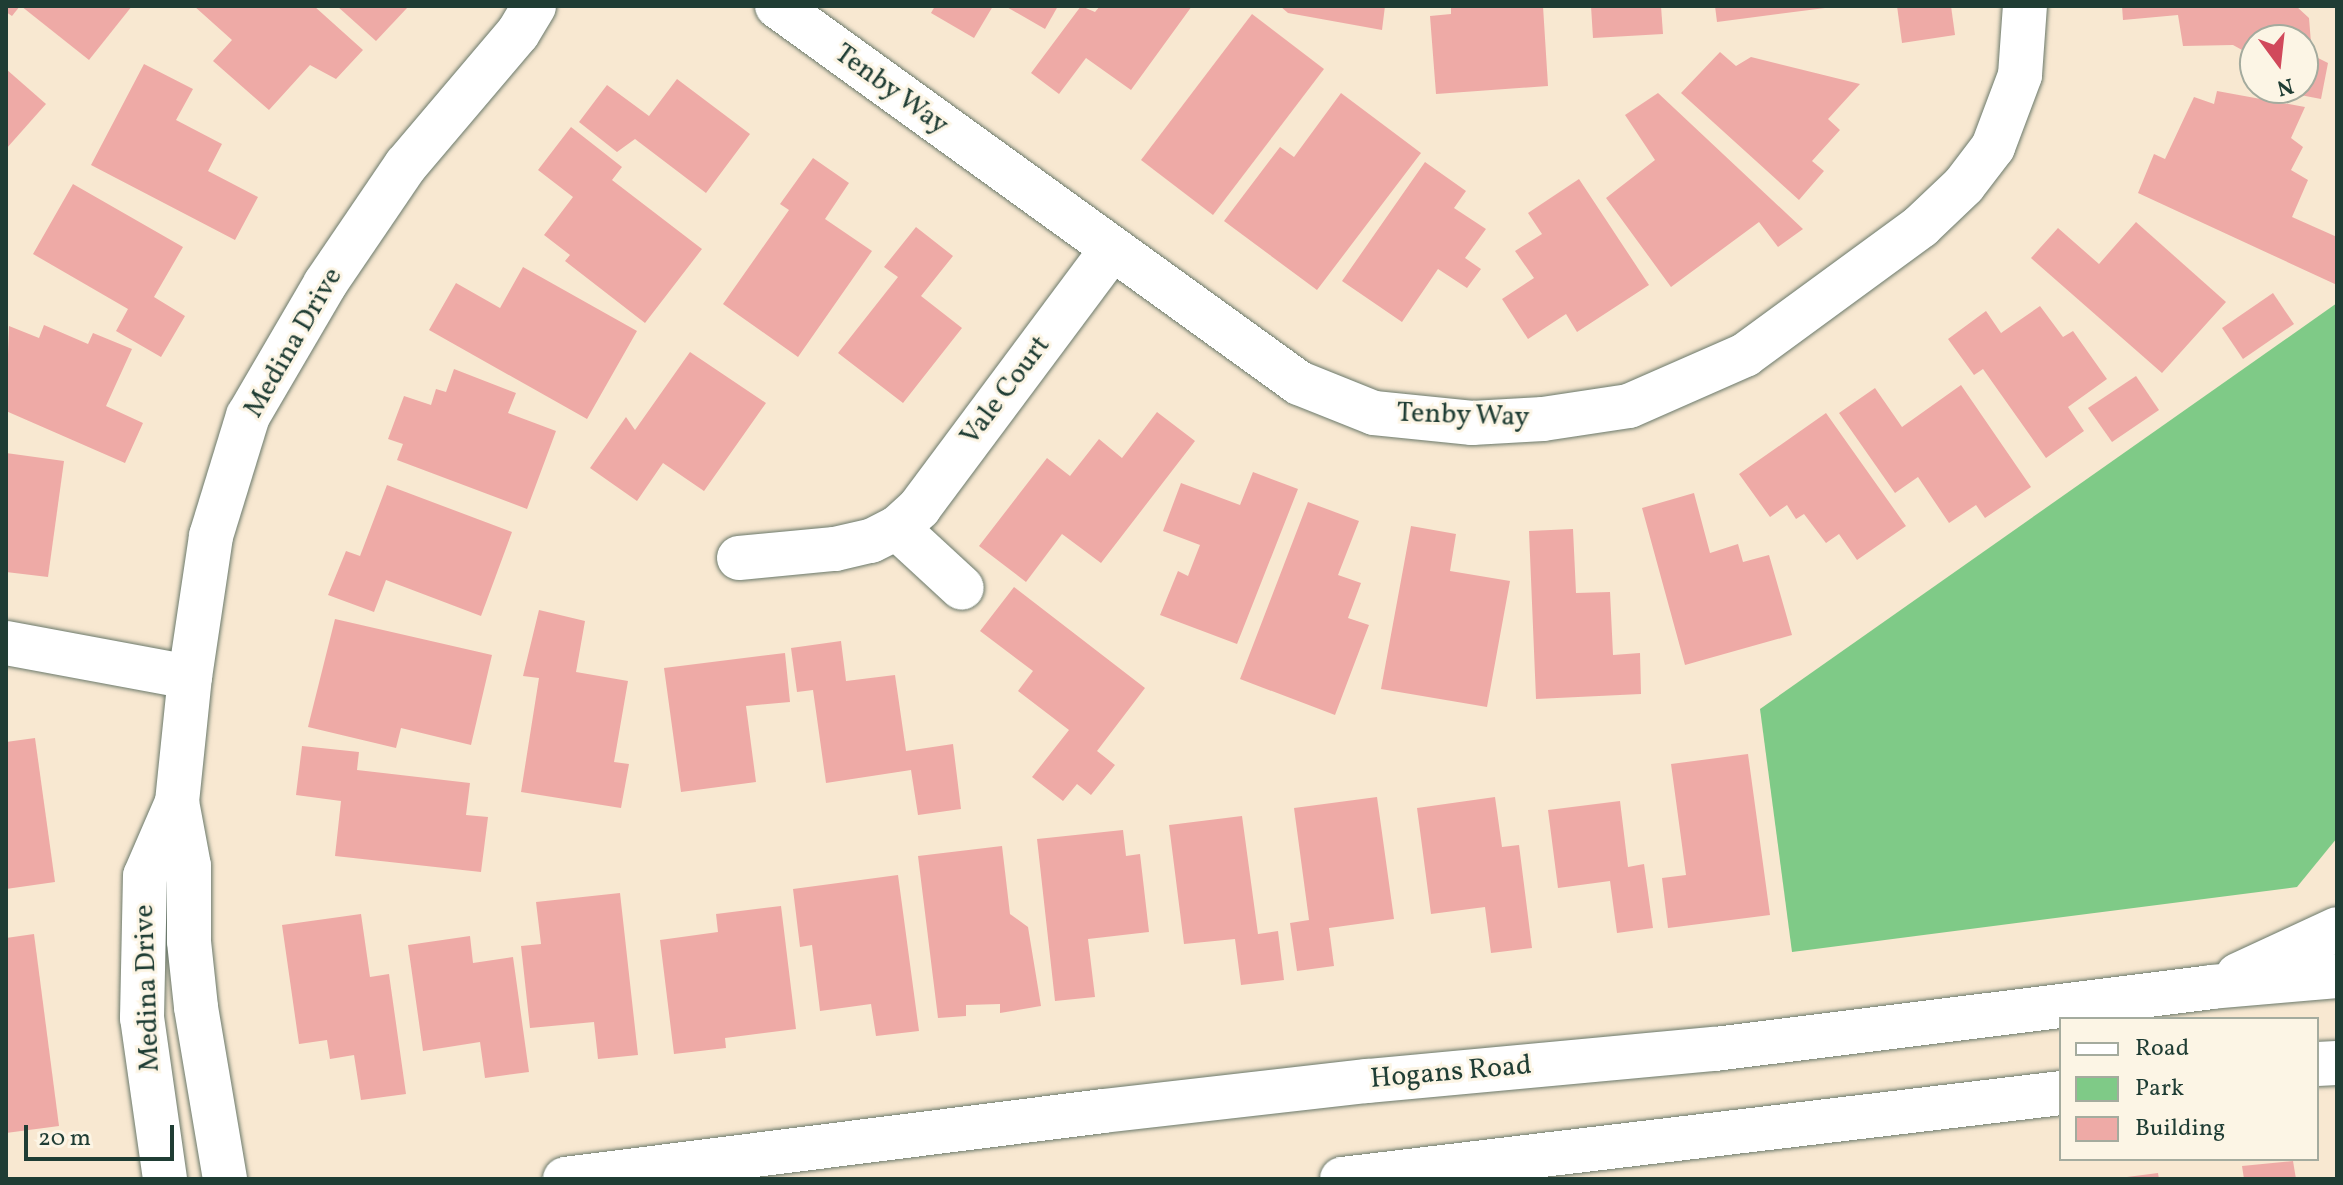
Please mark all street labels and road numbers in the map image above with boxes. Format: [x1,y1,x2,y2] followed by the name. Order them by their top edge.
[827,37,955,143] street label: Tenby Way
[238,262,350,424] street label: Medina Drive
[954,330,1058,452] street label: Vale Court
[1395,397,1531,435] street label: Tenby Way
[128,904,168,1072] street label: Medina Drive
[1369,1049,1533,1097] street label: Hogans Road

